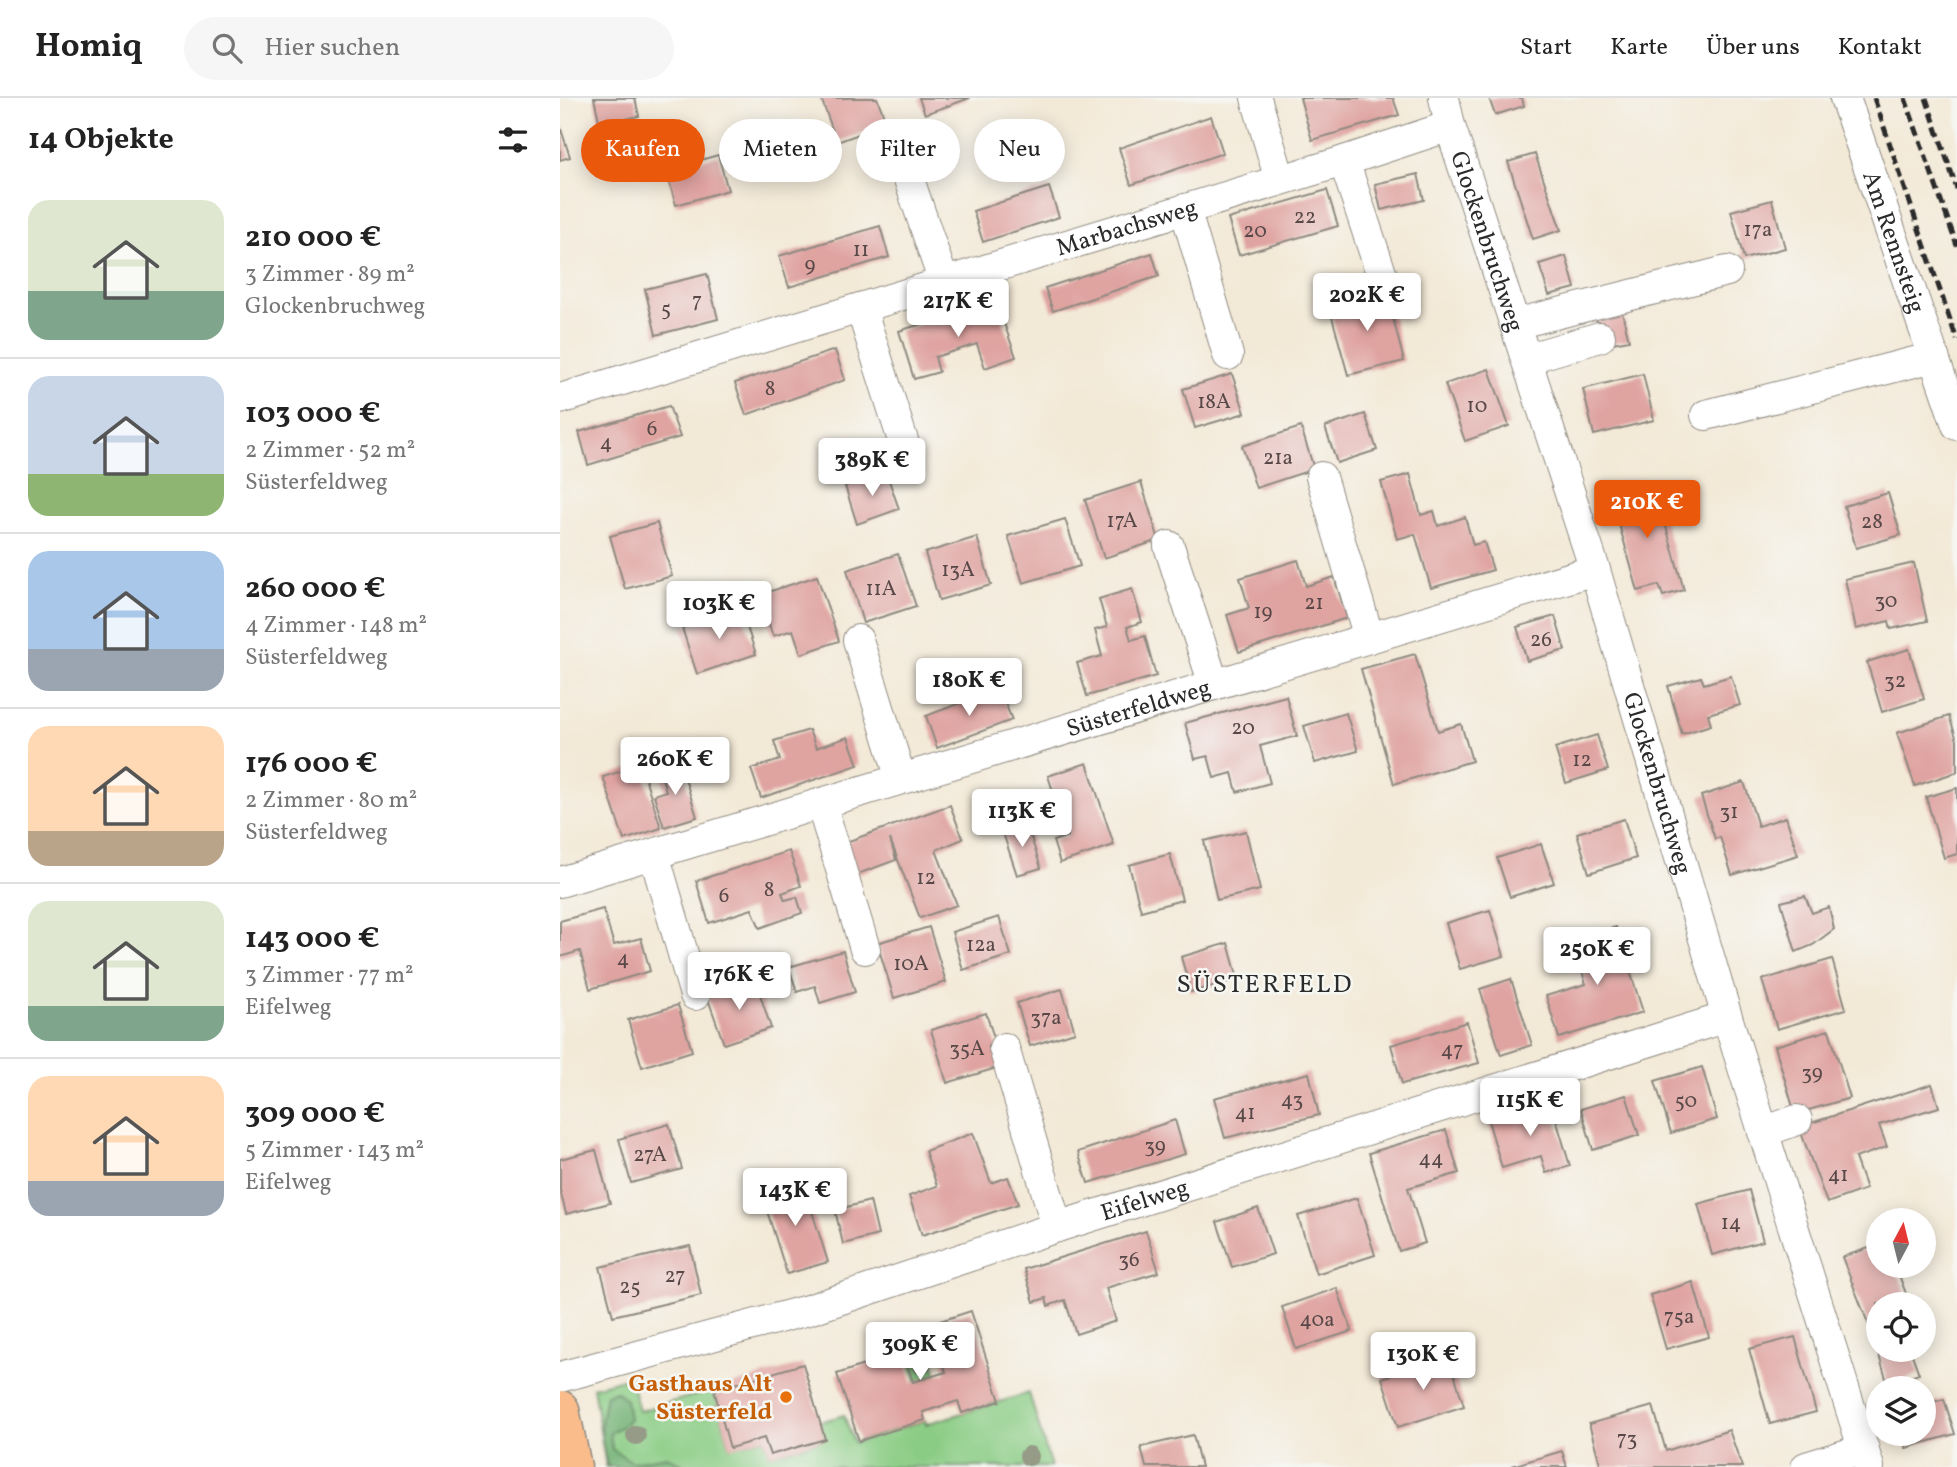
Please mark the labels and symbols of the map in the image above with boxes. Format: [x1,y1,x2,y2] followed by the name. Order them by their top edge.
[1440,147,1531,337] street label: Glockenbruchweg
[1852,167,1932,318] street label: Am Rennsteig
[1052,192,1202,266] street label: Marbachsweg
[1294,203,1316,232] house number: 22
[1744,216,1772,245] house number: 17a
[1243,217,1267,246] house number: 20
[853,236,869,265] house number: 11
[805,251,816,280] house number: 9
[1310,274,1424,333] pin: 202K €
[901,280,1015,339] pin: 217K €
[692,287,702,316] house number: 7
[661,295,671,324] house number: 5
[765,375,775,404] house number: 8
[1197,388,1231,417] house number: 18A
[1467,392,1487,421] house number: 10
[647,415,657,444] house number: 6
[600,429,612,458] house number: 4
[815,438,929,498] pin: 389K €
[1263,444,1293,473] house number: 21a
[1590,480,1704,540] pin: 210K €
[1106,507,1138,536] house number: 17A
[1861,508,1883,537] house number: 28
[941,556,975,585] house number: 13A
[865,575,897,604] house number: 11A
[662,582,776,641] pin: 103K €
[1875,587,1897,616] house number: 30
[1304,589,1324,618] house number: 21
[1253,598,1273,627] house number: 19
[1530,626,1552,655] house number: 26
[912,658,1026,718] pin: 180K €
[1884,667,1906,696] house number: 32
[1063,672,1215,747] street label: Süsterfeldweg
[1613,689,1699,879] street label: Glockenbruchweg
[1231,714,1255,743] house number: 20
[618,738,732,797] pin: 260K €
[1572,746,1592,775] house number: 12
[965,790,1079,849] pin: 113K €
[1720,798,1738,827] house number: 31
[916,864,936,893] house number: 12
[764,876,774,905] house number: 8
[719,882,729,911] house number: 6
[1540,928,1654,987] pin: 250K €
[966,931,996,960] house number: 12a
[617,945,629,974] house number: 4
[893,950,929,979] house number: 10A
[682,953,796,1012] pin: 176K €
[1177,967,1353,1003] district label: SÜSTERFELD
[1030,1004,1062,1033] house number: 37a
[949,1035,985,1064] house number: 35A
[1441,1036,1463,1065] house number: 47
[1801,1059,1823,1088] house number: 39
[1473,1079,1587,1138] pin: 115K €
[1281,1086,1303,1115] house number: 43
[1675,1087,1697,1116] house number: 50
[1235,1099,1255,1128] house number: 41
[1144,1132,1166,1161] house number: 39
[633,1141,667,1170] house number: 27A
[1418,1145,1444,1174] house number: 44
[1828,1161,1848,1190] house number: 41
[738,1168,852,1228] pin: 143K €
[1097,1172,1193,1231] street label: Eifelweg
[1866,1208,1936,1278] north arrow
[1721,1209,1741,1238] house number: 14
[1118,1246,1140,1275] house number: 36
[665,1262,685,1291] house number: 27
[619,1273,641,1302] house number: 25
[1664,1303,1694,1332] house number: 75a
[1299,1306,1335,1335] house number: 40a
[863,1322,977,1382] pin: 309K €
[1366,1332,1480,1392] pin: 130K €
[628,1368,772,1430] place label: Gasthaus Alt Süsterfeld
[778,1389,794,1405] marker: Gasthaus Alt Süsterfeld
[1617,1425,1637,1454] house number: 73

